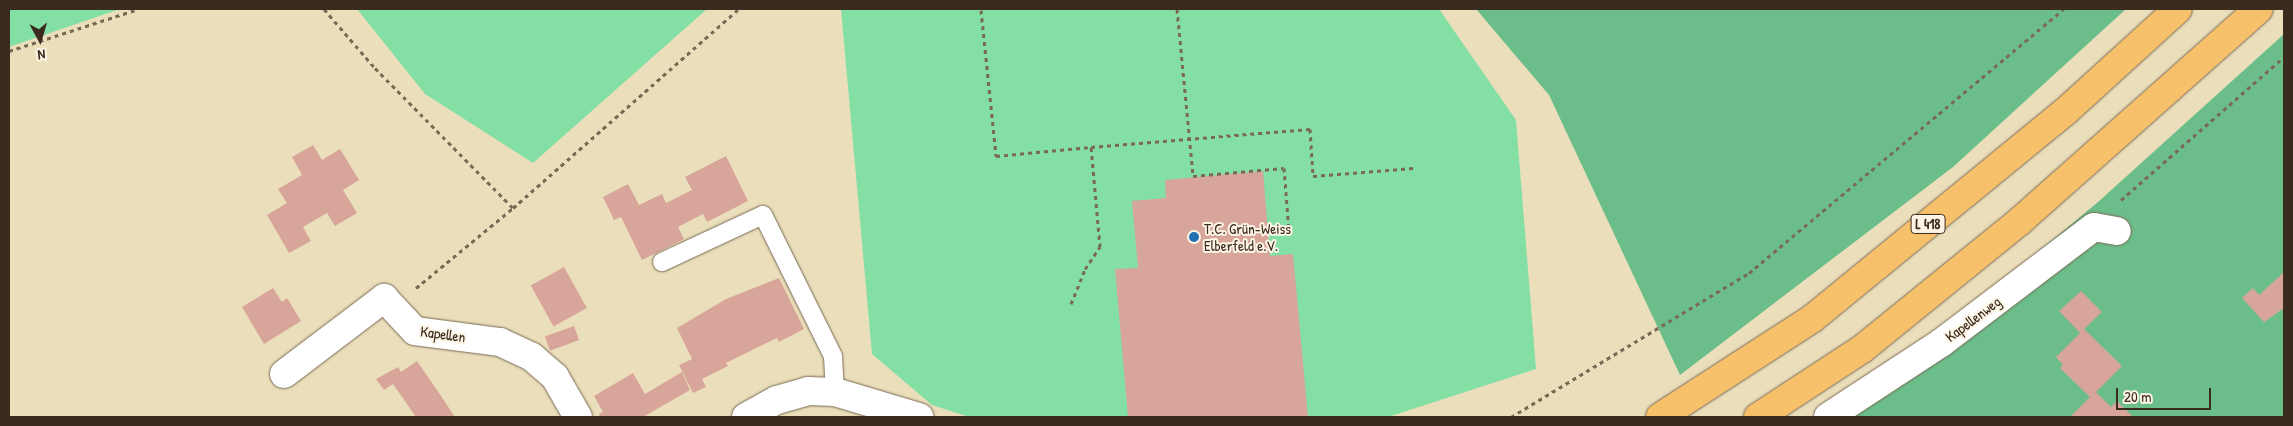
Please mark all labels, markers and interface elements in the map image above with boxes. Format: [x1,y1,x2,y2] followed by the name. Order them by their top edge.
[15,15,65,65] north arrow
[37,46,46,65] text: N
[1910,212,1946,235] road number: L 418
[1204,219,1291,254] place label: T.C. Grün-Weiss Elberfeld e.V.
[1188,231,1200,243] marker: T.C. Grün-Weiss Elberfeld e.V.
[1942,292,2004,346] street label: Kapellenweg
[419,322,467,346] street label: Kapellen
[2118,378,2213,410] scale bar
[2124,386,2151,407] text: 20 m

